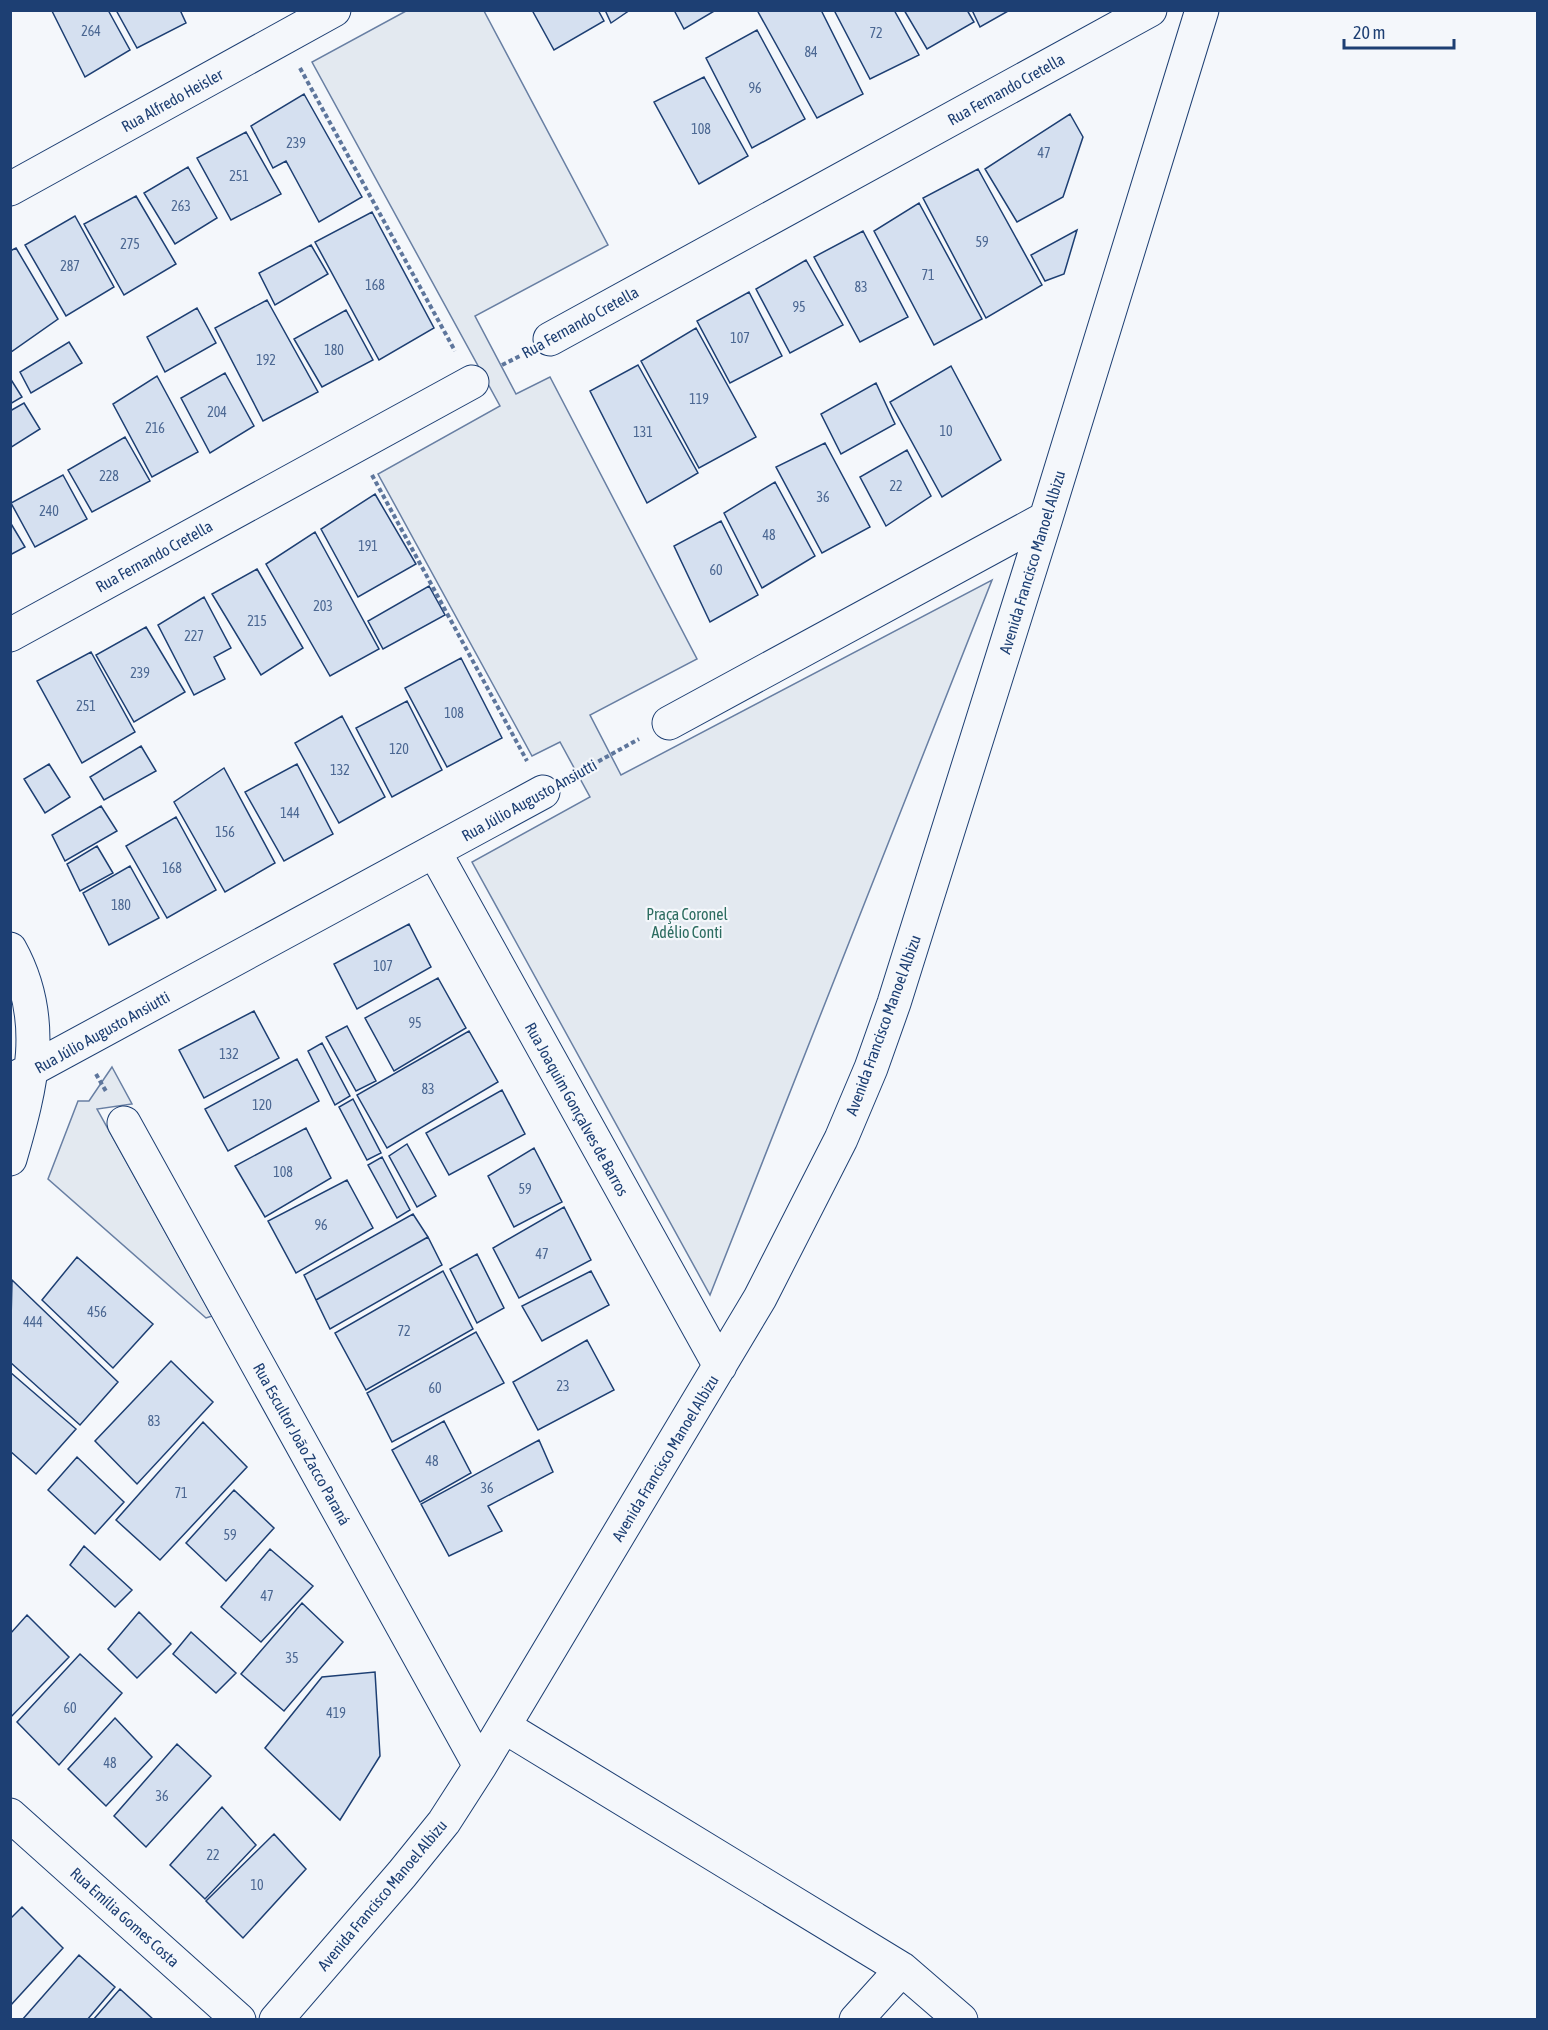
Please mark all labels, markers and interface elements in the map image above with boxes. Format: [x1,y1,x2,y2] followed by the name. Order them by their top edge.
[1344,12,1454,50] scale bar
[1353,22,1385,43] text: 20 m
[81,23,101,39] house number: 264
[869,25,883,41] house number: 72
[804,44,818,60] house number: 84
[945,49,1067,129] street label: Rua Fernando Cretella
[118,65,226,135] street label: Rua Alfredo Heisler
[748,80,762,96] house number: 96
[691,121,711,137] house number: 108
[286,135,306,151] house number: 239
[1037,145,1051,161] house number: 47
[229,168,249,184] house number: 251
[171,198,191,214] house number: 263
[975,234,989,250] house number: 59
[120,236,140,252] house number: 275
[60,258,80,274] house number: 287
[921,267,935,283] house number: 71
[365,277,385,293] house number: 168
[854,279,868,295] house number: 83
[519,282,641,362] street label: Rua Fernando Cretella
[792,299,806,315] house number: 95
[730,330,750,346] house number: 107
[324,342,344,358] house number: 180
[256,352,276,368] house number: 192
[689,391,709,407] house number: 119
[207,404,227,420] house number: 204
[145,420,165,436] house number: 216
[939,423,953,439] house number: 10
[633,424,653,440] house number: 131
[99,468,119,484] house number: 228
[996,468,1068,656] street label: Avenida Francisco Manoel Albizu
[889,478,903,494] house number: 22
[816,489,830,505] house number: 36
[39,503,59,519] house number: 240
[93,516,215,596] street label: Rua Fernando Cretella
[762,527,776,543] house number: 48
[358,538,378,554] house number: 191
[709,562,723,578] house number: 60
[313,598,333,614] house number: 203
[247,613,267,629] house number: 215
[184,628,204,644] house number: 227
[130,665,150,681] house number: 239
[76,698,96,714] house number: 251
[444,705,464,721] house number: 108
[389,741,409,757] house number: 120
[458,755,600,845] street label: Rua Júlio Augusto Ansiutti
[330,762,350,778] house number: 132
[280,805,300,821] house number: 144
[215,824,235,840] house number: 156
[162,860,182,876] house number: 168
[111,897,131,913] house number: 180
[646,905,728,941] park label: Praça Coronel Adélio Conti
[842,932,924,1118] street label: Avenida Francisco Manoel Albizu
[373,958,393,974] house number: 107
[31,987,173,1077] street label: Rua Júlio Augusto Ansiutti
[408,1015,422,1031] house number: 95
[521,1019,632,1200] street label: Rua Joaquim Gonçalves de Barros
[219,1046,239,1062] house number: 132
[421,1081,435,1097] house number: 83
[252,1097,272,1113] house number: 120
[273,1164,293,1180] house number: 108
[518,1181,532,1197] house number: 59
[314,1217,328,1233] house number: 96
[535,1246,549,1262] house number: 47
[87,1304,107,1320] house number: 456
[23,1314,43,1330] house number: 444
[397,1323,411,1339] house number: 72
[250,1360,354,1528] street label: Rua Escultor João Zacco Paraná
[608,1372,722,1544] street label: Avenida Francisco Manoel Albizu
[556,1378,570,1394] house number: 23
[428,1380,442,1396] house number: 60
[147,1413,161,1429] house number: 83
[425,1453,439,1469] house number: 48
[480,1480,494,1496] house number: 36
[174,1485,188,1501] house number: 71
[223,1527,237,1543] house number: 59
[260,1588,274,1604] house number: 47
[285,1650,299,1666] house number: 35
[63,1700,77,1716] house number: 60
[326,1705,346,1721] house number: 419
[103,1755,117,1771] house number: 48
[155,1788,169,1804] house number: 36
[314,1816,450,1974] street label: Avenida Francisco Manoel Albizu
[206,1847,220,1863] house number: 22
[67,1863,183,1971] street label: Rua Emília Gomes Costa
[250,1877,264,1893] house number: 10

